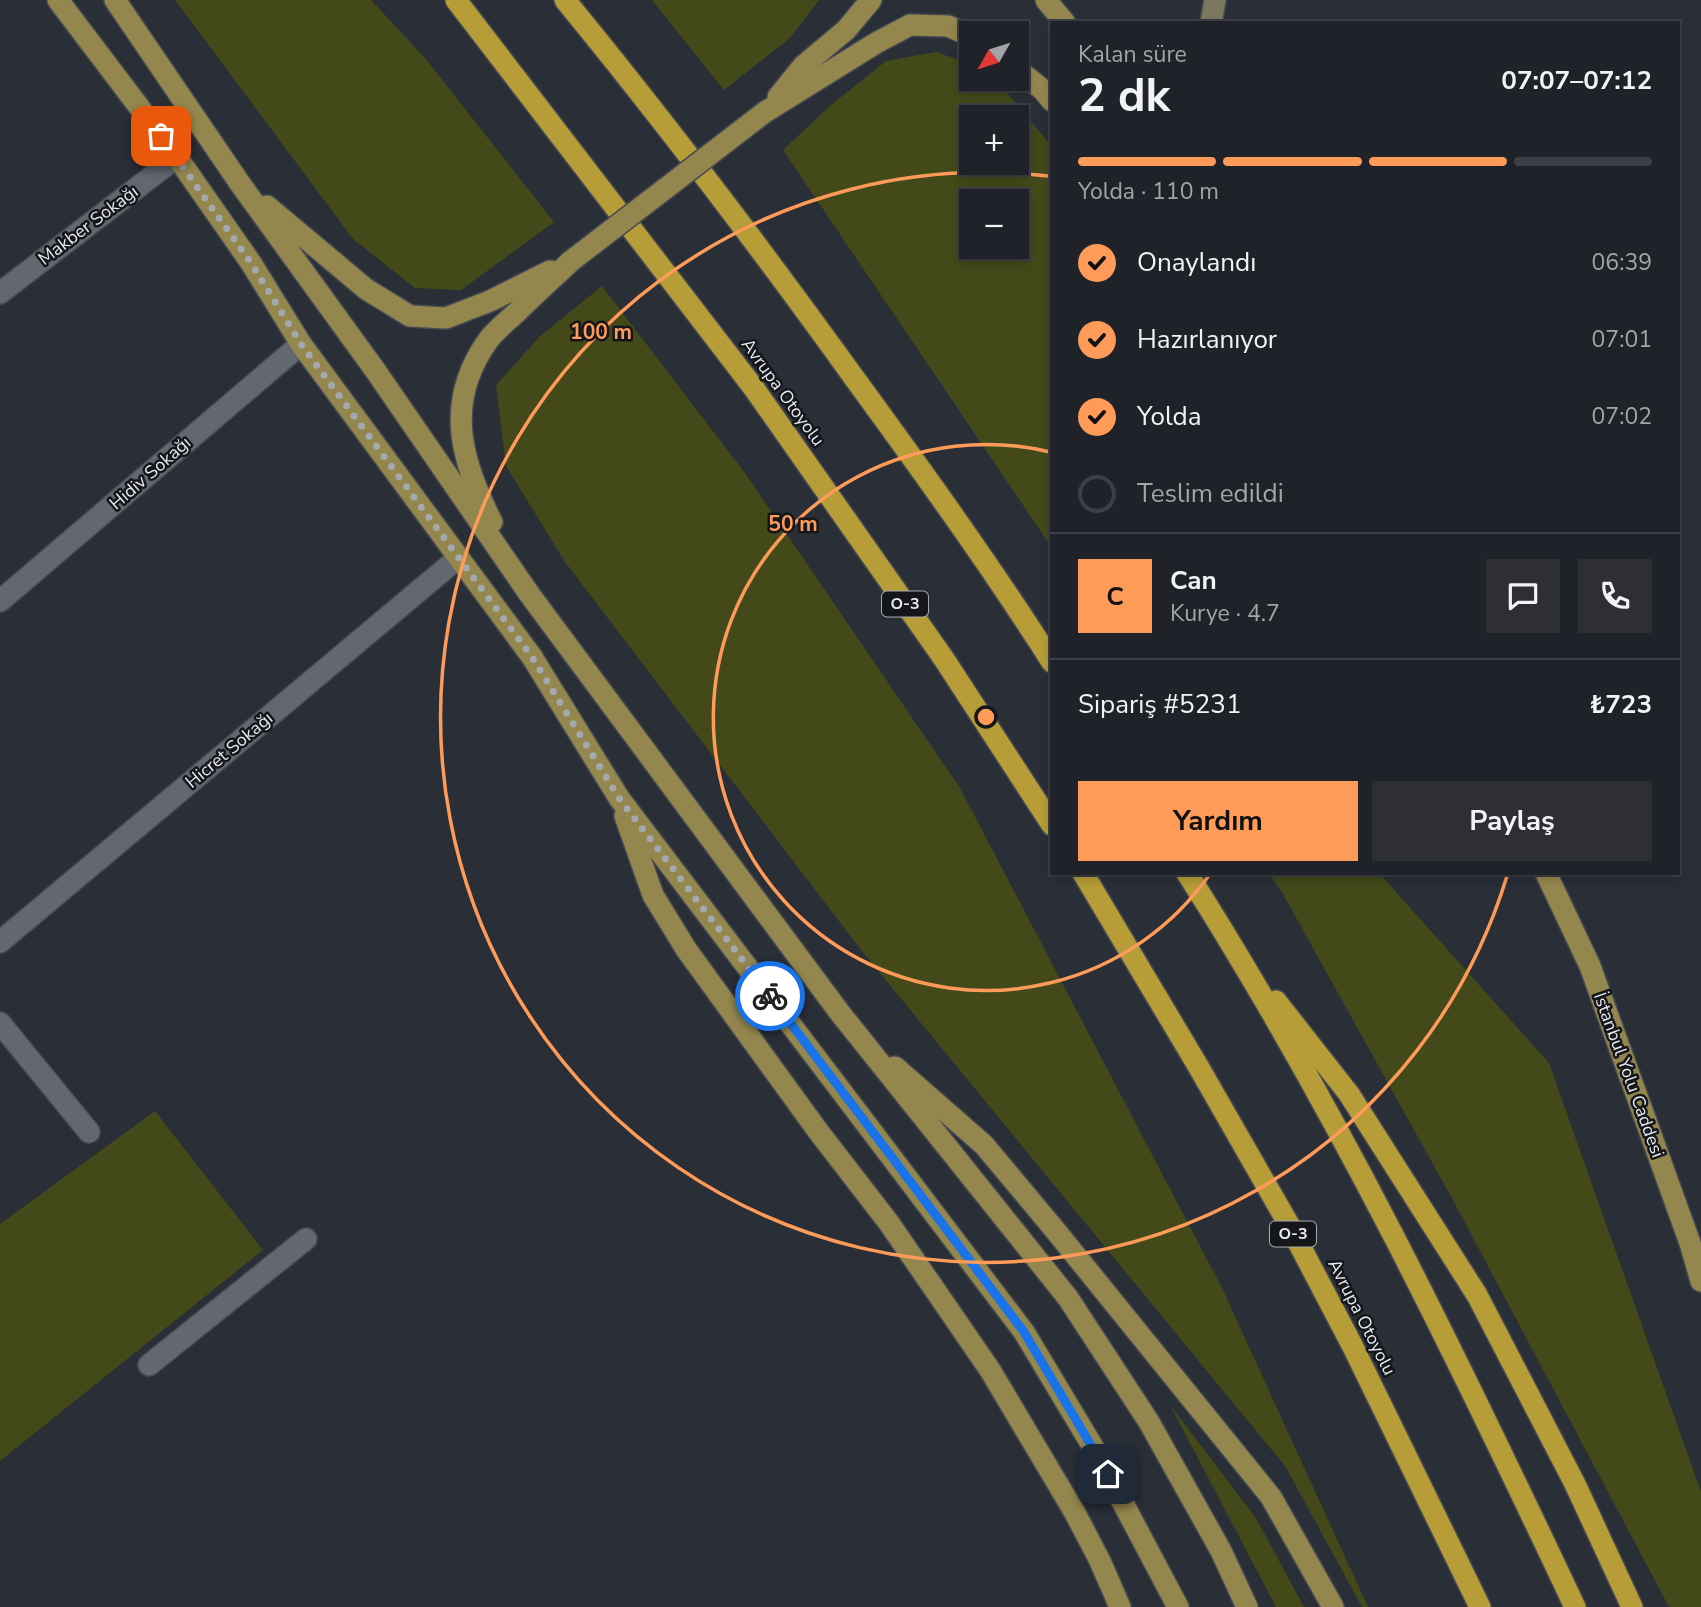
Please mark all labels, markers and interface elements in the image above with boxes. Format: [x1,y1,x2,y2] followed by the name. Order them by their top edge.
[959,21,1029,91] north arrow
[959,21,1029,259] map controls
[1078,39,1187,70] text: Kalan süre
[1501,63,1652,98] text: 07:07–07:12
[1078,64,1170,127] text: 2 dk
[959,105,1029,175] button: +
[131,106,191,166] pin
[142,117,180,155] icon: bag
[1078,176,1219,207] text: Yolda · 110 m
[33,180,143,270] street label: Makber Sokağı
[959,189,1029,259] button: −
[1078,244,1116,282] icon: check
[1137,245,1256,280] text: Onaylandı
[1592,247,1652,278] text: 06:39
[570,318,632,346] text: 100 m
[1078,321,1116,359] icon: check
[1137,322,1277,357] text: Hazırlanıyor
[1592,324,1652,355] text: 07:01
[736,333,830,451] street label: Avrupa Otoyolu
[1078,398,1116,436] icon: check
[1137,399,1201,434] text: Yolda
[1592,401,1652,432] text: 07:02
[104,431,196,515] street label: Hidiv Sokağı
[1137,476,1284,511] text: Teslim edildi
[768,510,818,538] text: 50 m
[1486,559,1560,633] button: chat
[1578,559,1652,633] button: phone
[1170,563,1217,598] text: Can
[1106,579,1124,614] text: C
[882,592,928,617] road number: O-3
[1170,598,1280,629] text: Kurye · 4.7
[1078,687,1242,722] text: Sipariş #5231
[1590,687,1652,722] text: ₺723
[974,705,998,729] centre of rings
[180,706,278,794] street label: Hicret Sokağı
[1078,781,1358,861] button: Yardım
[1372,781,1652,861] button: Paylaş
[735,961,805,1031] courier
[751,977,789,1015] icon: bike
[1588,989,1670,1161] street label: İstanbul Yolu Caddesi
[1270,1222,1316,1246] road number: O-3
[1322,1255,1402,1379] street label: Avrupa Otoyolu
[1078,1444,1138,1504] pin
[1089,1455,1127,1493] icon: home

